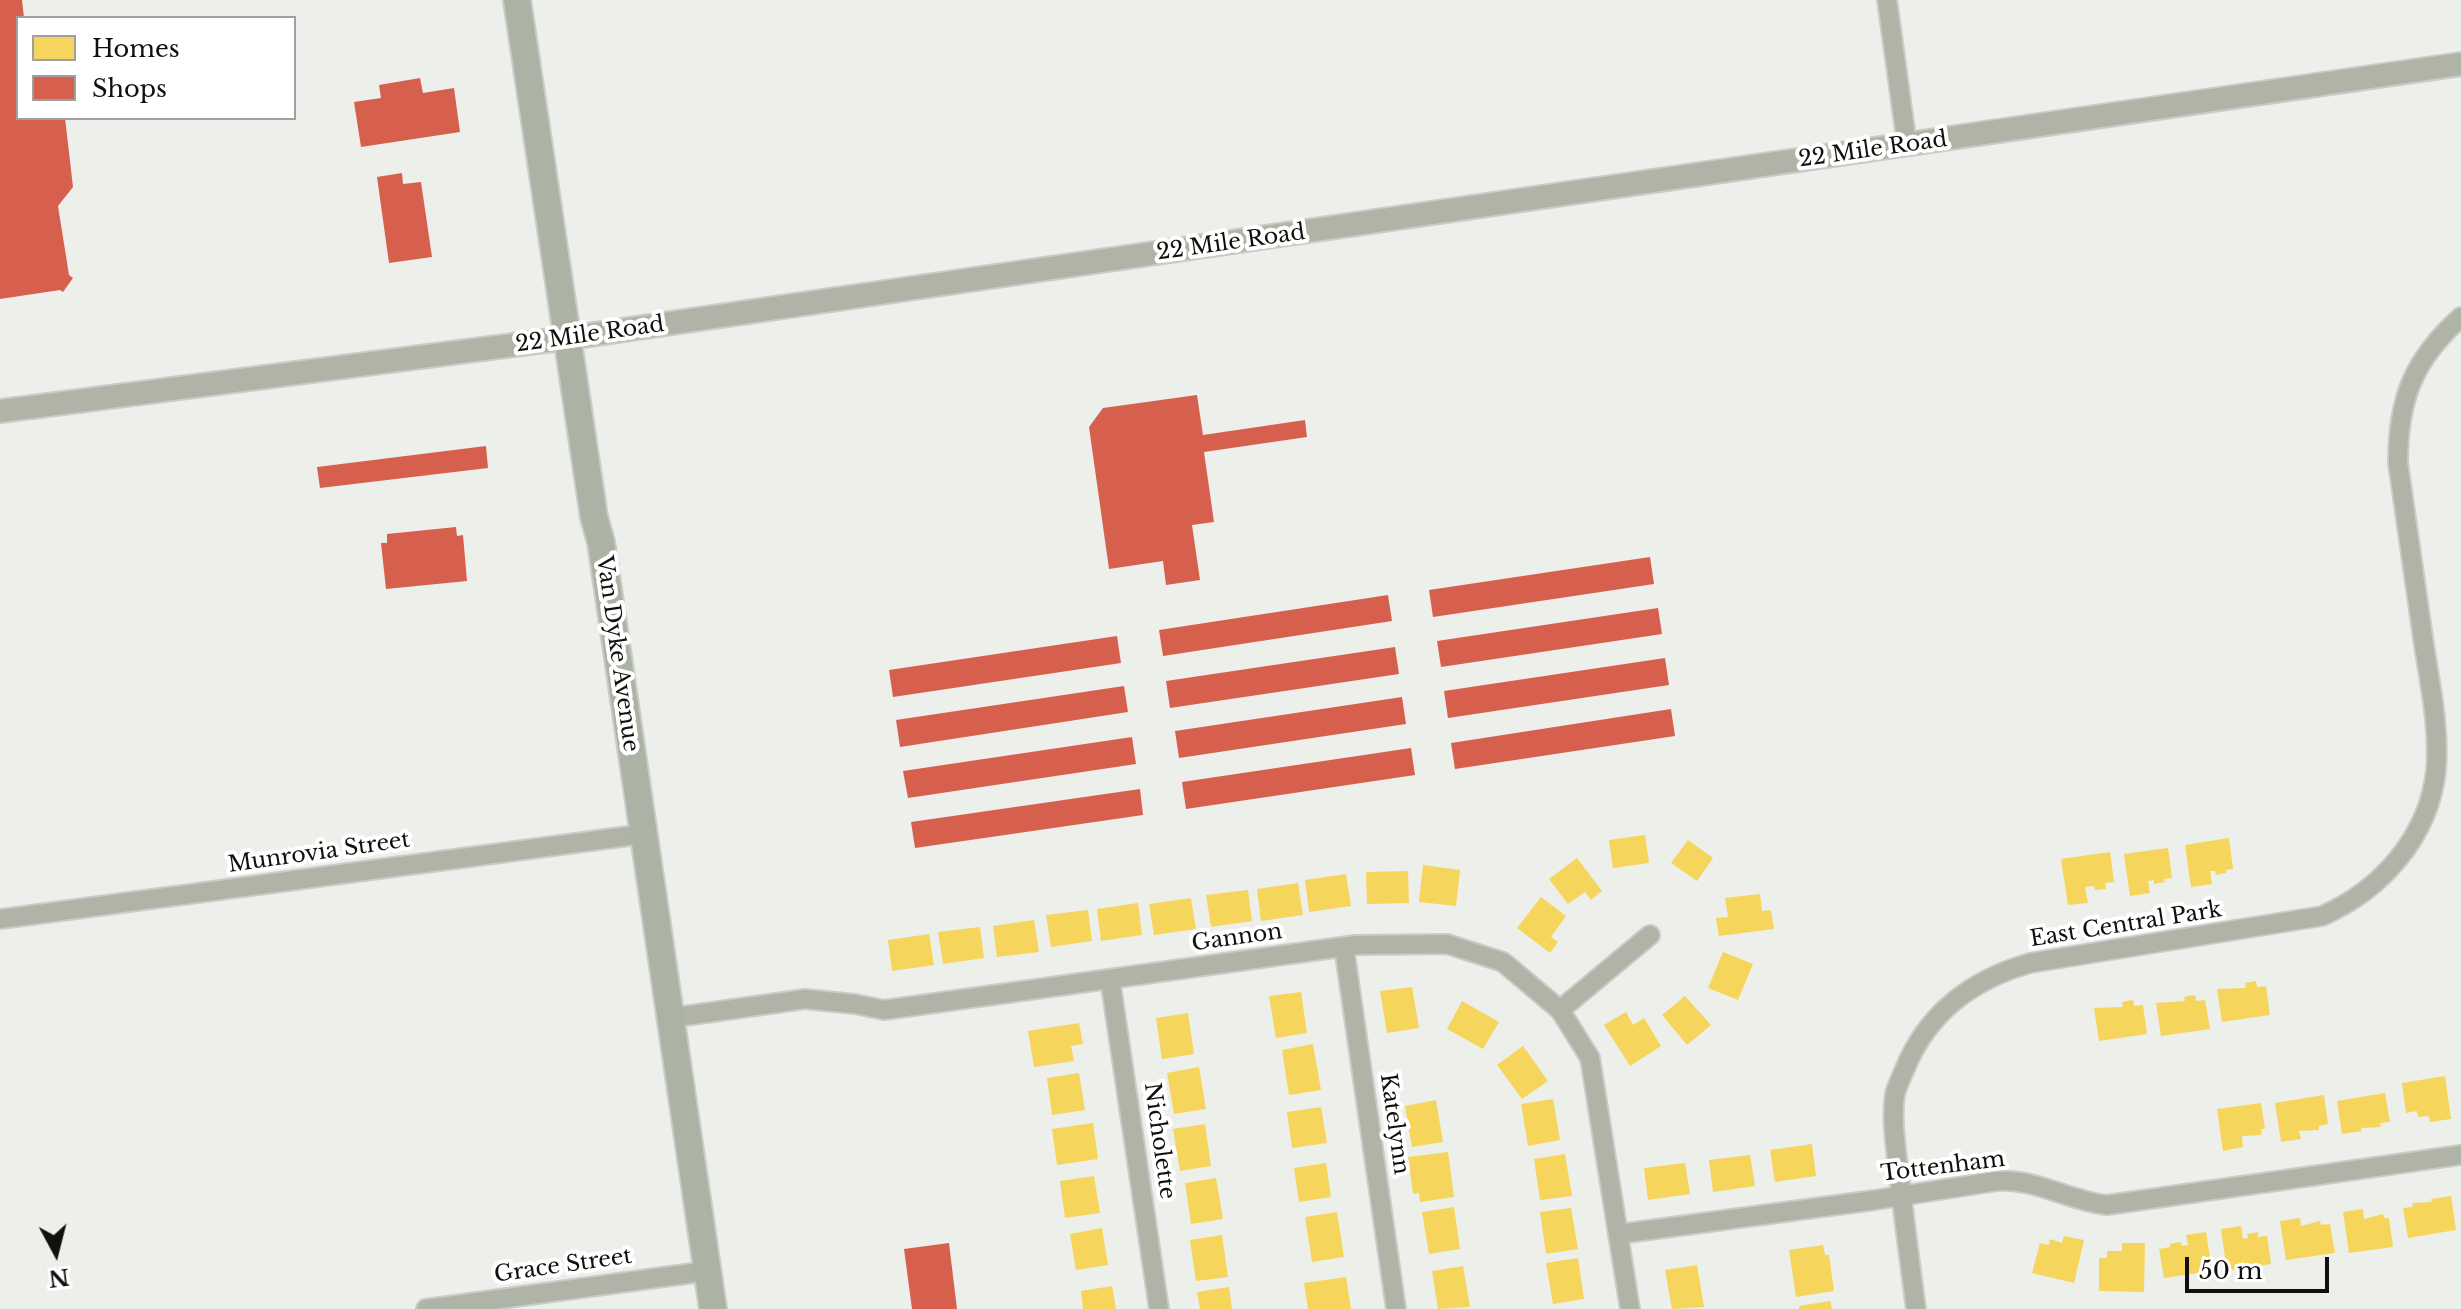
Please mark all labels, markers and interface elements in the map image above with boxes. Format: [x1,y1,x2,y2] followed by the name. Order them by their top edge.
[16,16,296,120] legend
[92,34,180,63] text: Homes
[92,74,167,103] text: Shops
[1797,127,1949,173] street label: 22 Mile Road
[1155,220,1307,266] street label: 22 Mile Road
[514,312,666,358] street label: 22 Mile Road
[590,554,644,754] street label: Van Dyke Avenue
[226,827,412,879] street label: Munrovia Street
[2028,897,2224,953] street label: East Central Park
[1190,919,1284,957] street label: Gannon
[1374,1072,1414,1176] street label: Katelynn
[1138,1081,1180,1201] street label: Nicholette
[1879,1146,2007,1188] street label: Tottenham
[16,1213,96,1293] north arrow
[2189,1241,2333,1291] scale bar
[492,1243,634,1289] street label: Grace Street
[2199,1256,2262,1285] text: 50 m
[47,1263,71,1292] text: N

